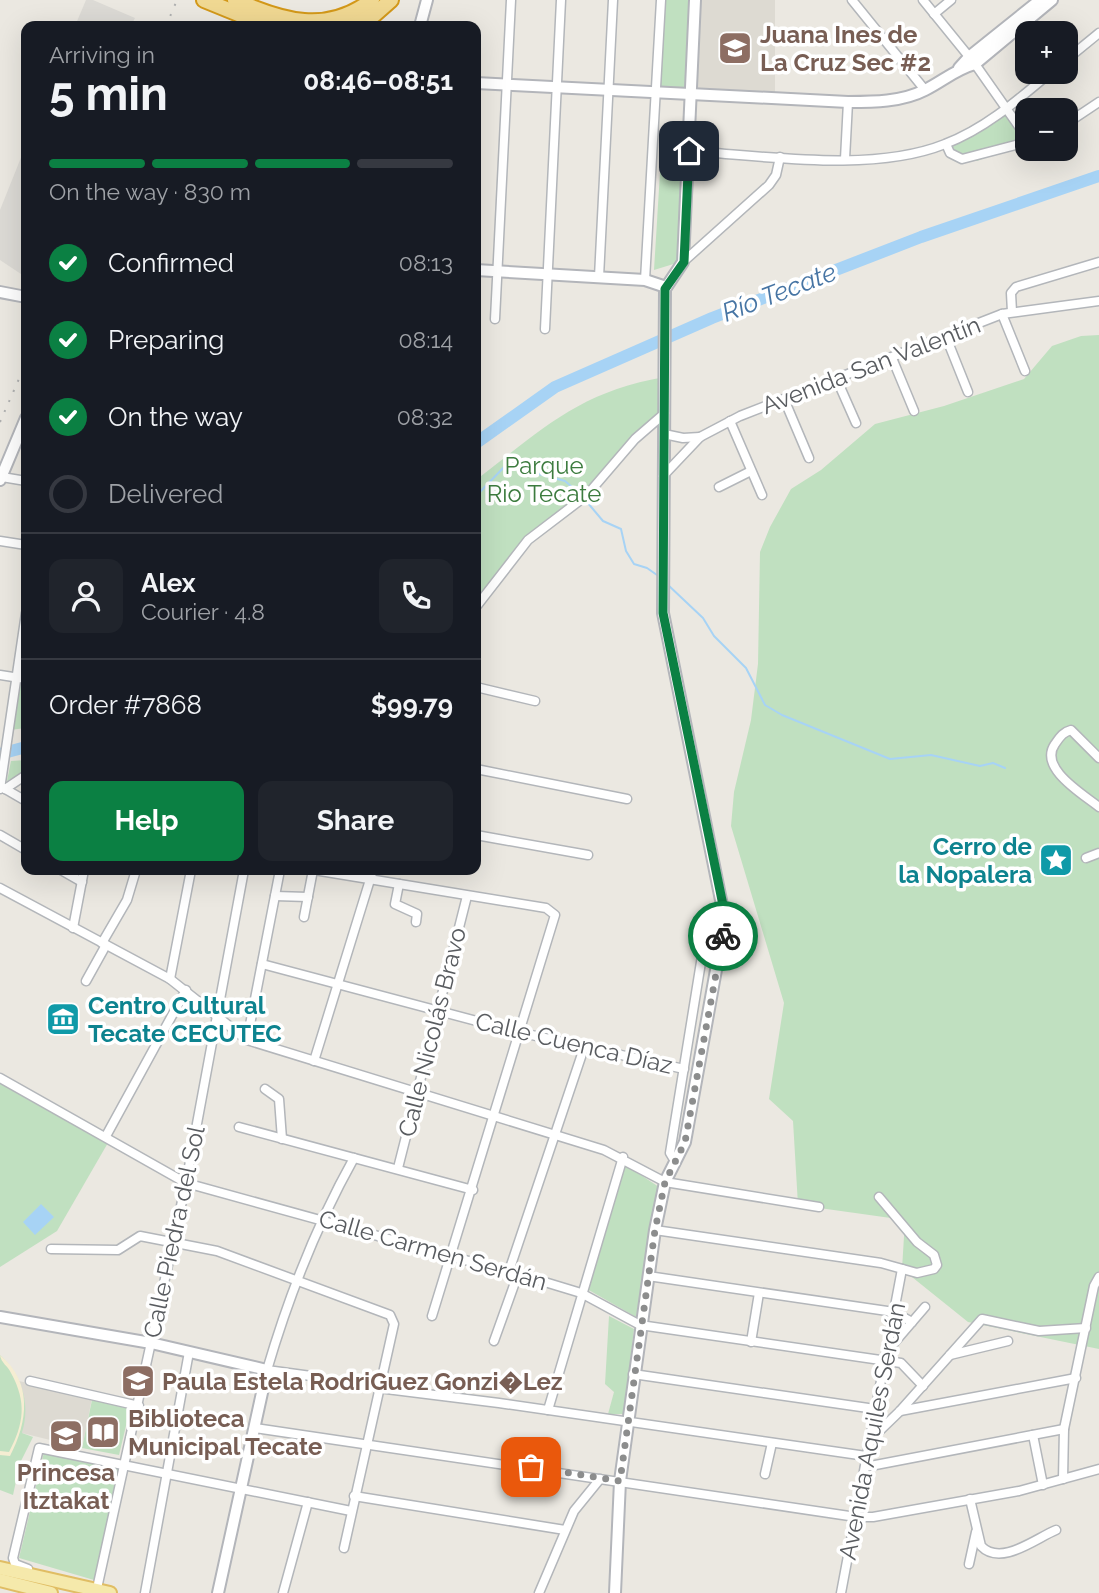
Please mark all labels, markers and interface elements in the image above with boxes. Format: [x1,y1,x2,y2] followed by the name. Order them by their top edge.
[760,20,931,77] place label: Juana Ines de La Cruz Sec #2
[1015,21,1078,161] map controls
[1015,21,1078,84] button: +
[716,29,754,67] school or university icon: Juana Ines de La Cruz Sec #2
[49,41,155,68] text: Arriving in
[303,66,453,96] text: 08:46–08:51
[49,67,168,121] text: 5 min
[1015,98,1078,161] button: −
[659,121,719,181] pin
[670,132,708,170] icon: home
[49,178,251,205] text: On the way · 830 m
[49,244,87,282] icon: check
[108,248,234,278] text: Confirmed
[399,249,453,276] text: 08:13
[718,256,840,327] water label: Río Tecate
[757,310,985,420] street label: Avenida San Valentín
[49,321,87,359] icon: check
[108,325,224,355] text: Preparing
[399,326,453,353] text: 08:14
[49,398,87,436] icon: check
[108,402,243,432] text: On the way
[397,403,453,430] text: 08:32
[487,451,601,508] park label: Parque Rio Tecate
[108,479,223,509] text: Delivered
[49,559,123,633] button: person
[379,559,453,633] button: phone
[141,568,196,598] text: Alex
[141,598,265,625] text: Courier · 4.8
[49,690,202,720] text: Order #7868
[371,690,453,720] text: $99.79
[49,781,244,861] button: Help
[258,781,453,861] button: Share
[898,832,1032,889] place label: Cerro de la Nopalera
[1037,841,1075,879] place icon: Cerro de la Nopalera
[688,901,758,971] courier
[704,917,742,955] icon: bike
[392,924,472,1140] street label: Calle Nicolás Bravo
[88,991,282,1048] place label: Centro Cultural Tecate CECUTEC
[44,1000,82,1038] museum icon: Centro Cultural Tecate CECUTEC
[473,1006,675,1080] street label: Calle Cuenca Díaz
[137,1123,211,1341] street label: Calle Piedra del Sol
[316,1204,550,1296] street label: Calle Carmen Serdán
[833,1300,911,1562] street label: Avenida Aquiles Serdán
[119,1362,157,1400] school or university icon: Paula Estela RodriGuez Gonzi�Lez
[162,1367,563,1396] place label: Paula Estela RodriGuez Gonzi�Lez
[128,1404,322,1461] place label: Biblioteca Municipal Tecate
[84,1413,122,1451] library icon: Biblioteca Municipal Tecate
[47,1417,85,1455] school or university icon: Princesa Itztakat
[501,1437,561,1497] pin
[512,1448,550,1486] icon: bag
[17,1458,115,1515] place label: Princesa Itztakat

